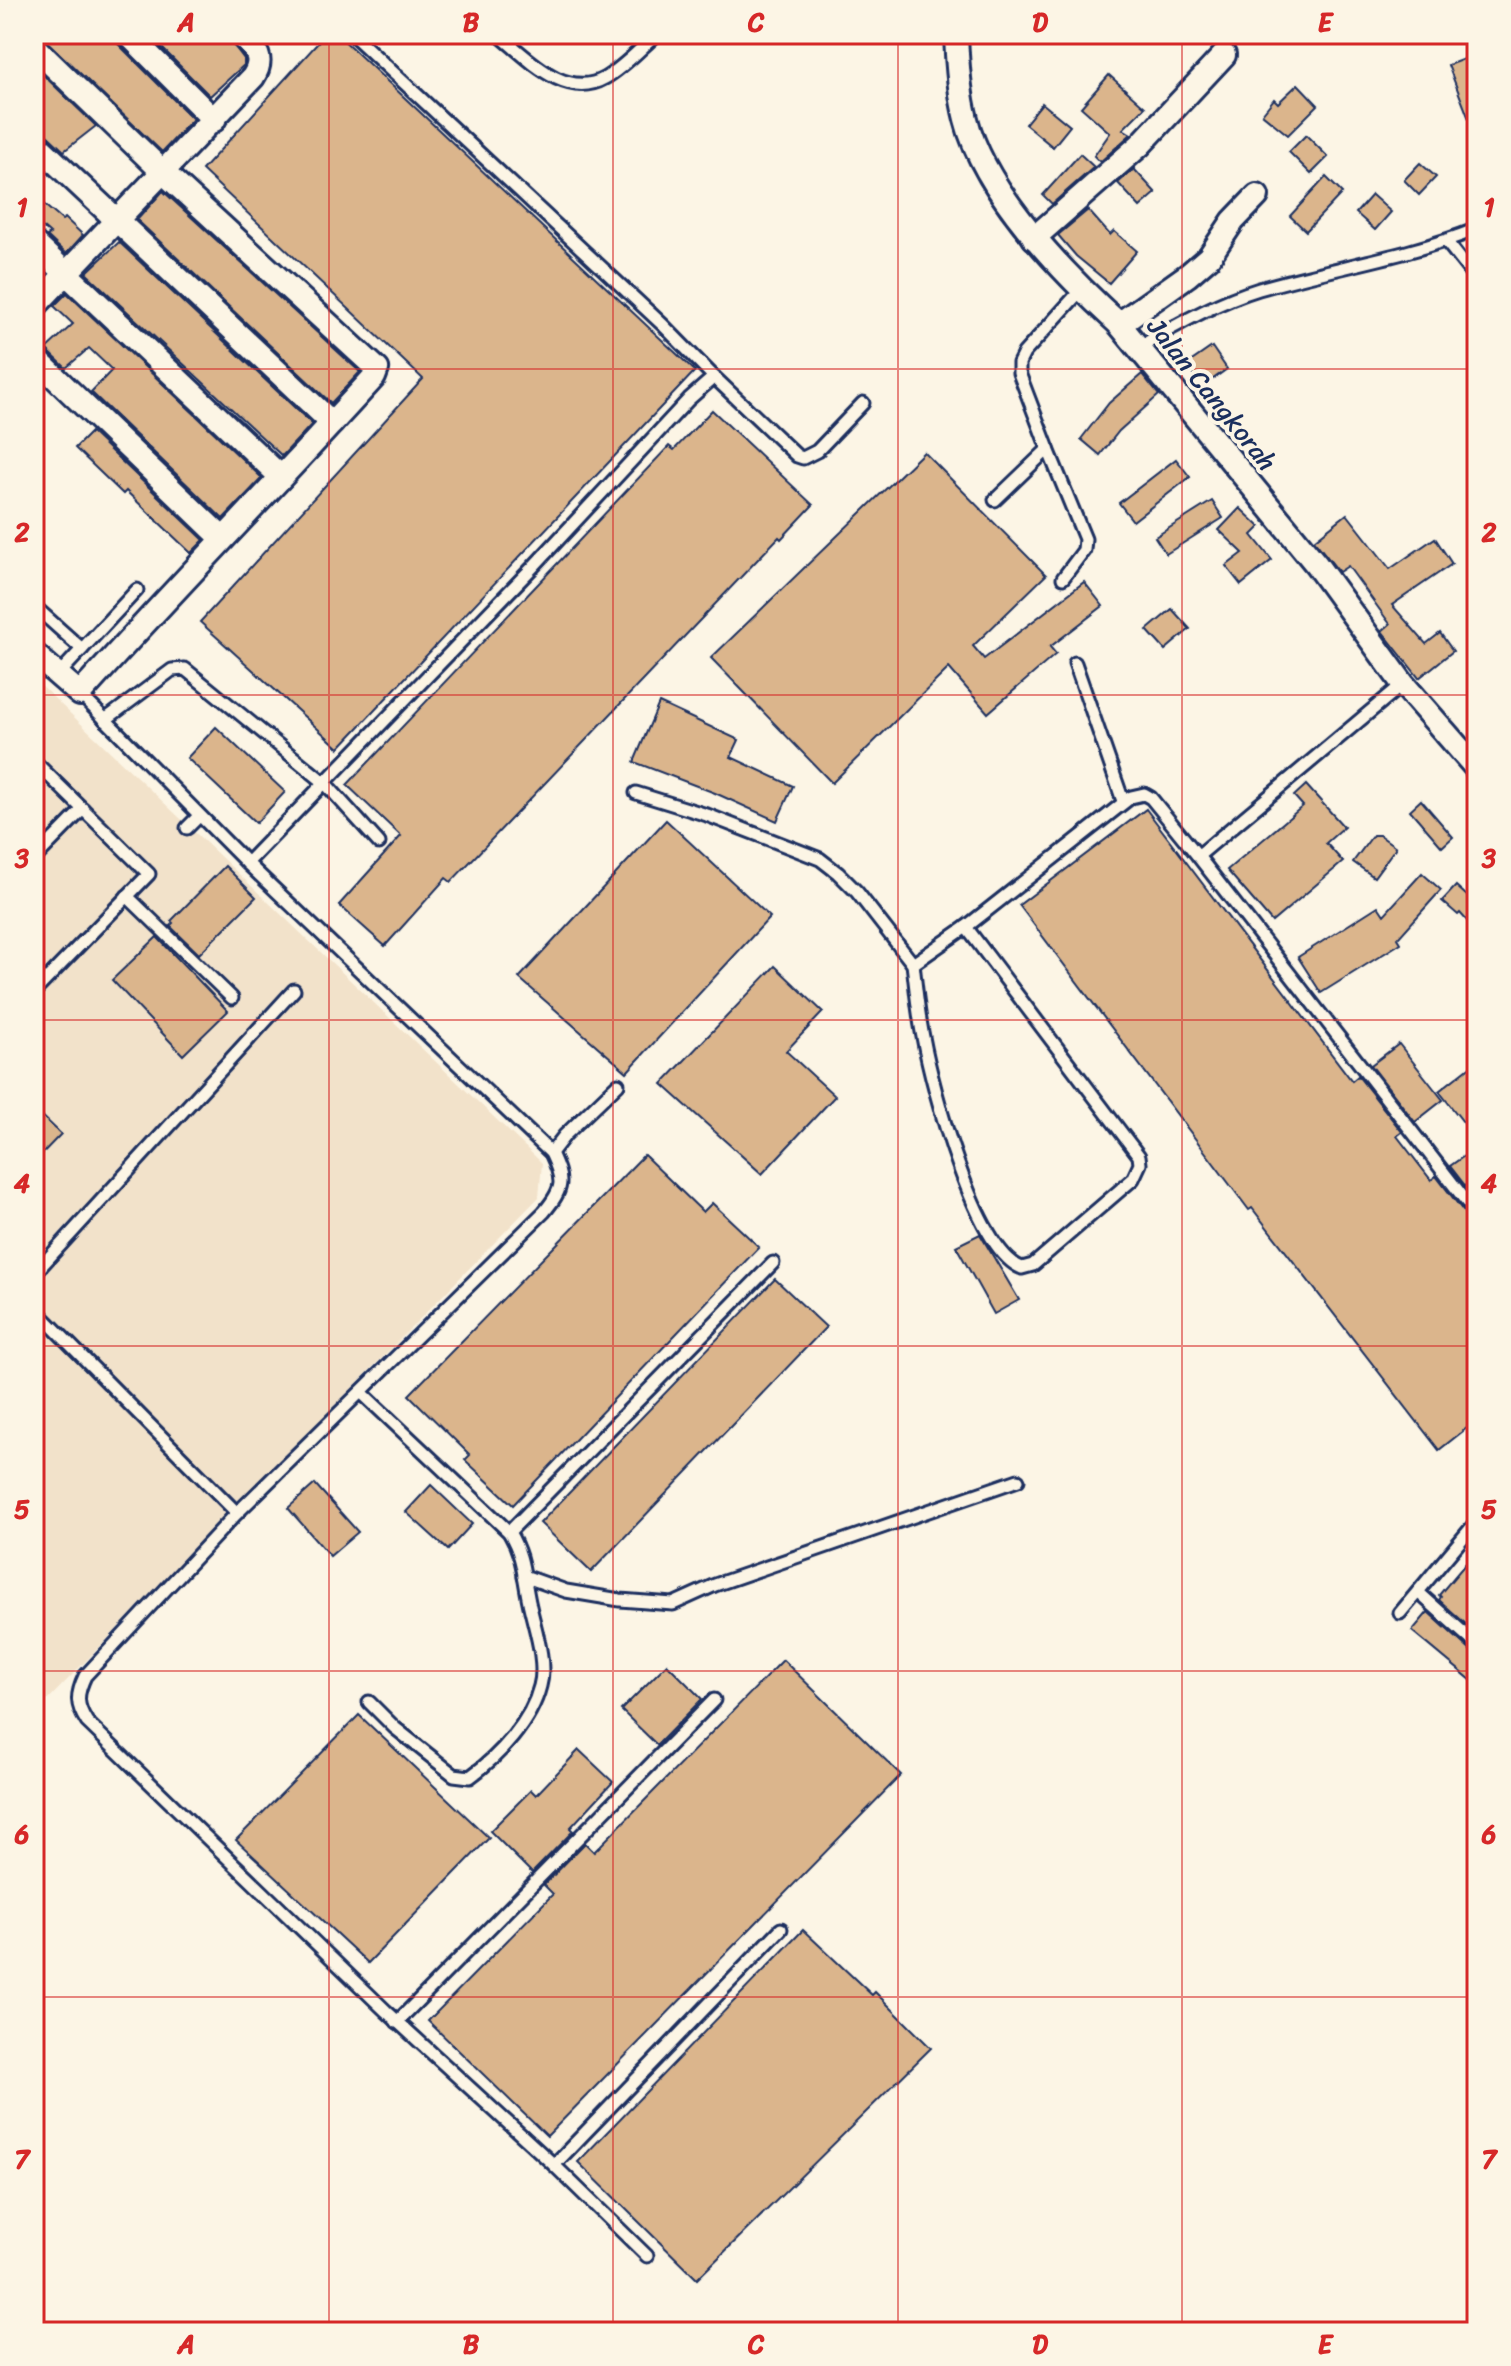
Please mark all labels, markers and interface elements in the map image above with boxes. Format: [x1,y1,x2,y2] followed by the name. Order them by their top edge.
[176,0,195,45] text: A
[463,0,480,45] text: B
[747,0,765,45] text: C
[1032,0,1048,45] text: D
[1318,0,1335,45] text: E
[16,184,28,230] text: 1
[1483,184,1495,230] text: 1
[1135,306,1289,481] street label: Jalan Cangkorah
[13,509,30,555] text: 2
[1480,509,1497,555] text: 2
[14,835,30,881] text: 3
[1481,835,1497,881] text: 3
[14,1160,30,1206] text: 4
[1481,1160,1497,1206] text: 4
[14,1486,30,1532] text: 5
[1481,1486,1497,1532] text: 5
[14,1811,30,1857] text: 6
[1481,1811,1497,1857] text: 6
[15,2136,32,2182] text: 7
[1482,2136,1499,2182] text: 7
[176,2321,195,2366] text: A
[463,2321,480,2366] text: B
[747,2321,765,2366] text: C
[1032,2321,1048,2366] text: D
[1318,2321,1335,2366] text: E

